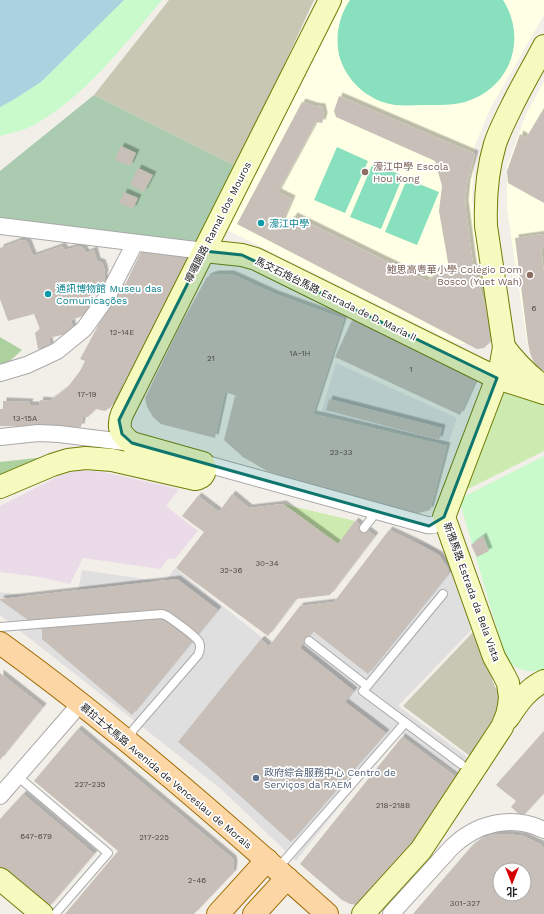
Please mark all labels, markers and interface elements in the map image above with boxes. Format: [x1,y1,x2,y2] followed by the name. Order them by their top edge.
[183,160,253,284] street label: 嚤囉園路 Ramal dos Mouros
[373,161,449,184] place label: 濠江中學 Escola Hou Kong
[360,167,370,177] marker: 濠江中學 Escola Hou Kong
[256,218,266,228] marker: 濠江中學
[269,218,309,229] place label: 濠江中學
[254,255,418,343] street label: 馬交石炮台馬路 Estrada de D. Maria II
[387,264,522,287] place label: 鮑思高粵華小學 Colégio Dom Bosco (Yuet Wah)
[525,270,535,280] marker: 鮑思高粵華小學 Colégio Dom Bosco (Yuet Wah)
[56,283,162,306] place label: 通訊博物館 Museu das Comunicações
[43,289,53,299] marker: 通訊博物館 Museu das Comunicações
[532,304,537,313] house number: 6
[110,328,134,337] house number: 12-14E
[290,349,311,358] house number: 1A-1H
[207,354,215,363] house number: 21
[409,365,413,374] house number: 1
[78,390,97,399] house number: 17-19
[13,414,38,423] house number: 13-15A
[330,448,353,457] house number: 23-33
[442,521,502,663] street label: 新雅馬路 Estrada da Bela Vista
[255,559,279,568] house number: 30-34
[220,566,242,575] house number: 32-36
[78,701,254,851] street label: 慕拉士大馬路 Avenida de Venceslau de Morais
[264,767,396,790] place label: 政府綜合服務中心 Centro de Serviços da RAEM
[251,773,261,783] marker: 政府綜合服務中心 Centro de Serviços da RAEM
[75,780,106,789] house number: 227-235
[376,801,410,810] house number: 218-218B
[20,832,52,841] house number: 647-679
[139,833,169,842] house number: 217-225
[492,862,532,902] north arrow
[188,876,206,885] house number: 2-46
[507,885,518,898] text: 北
[450,899,481,908] house number: 301-327

